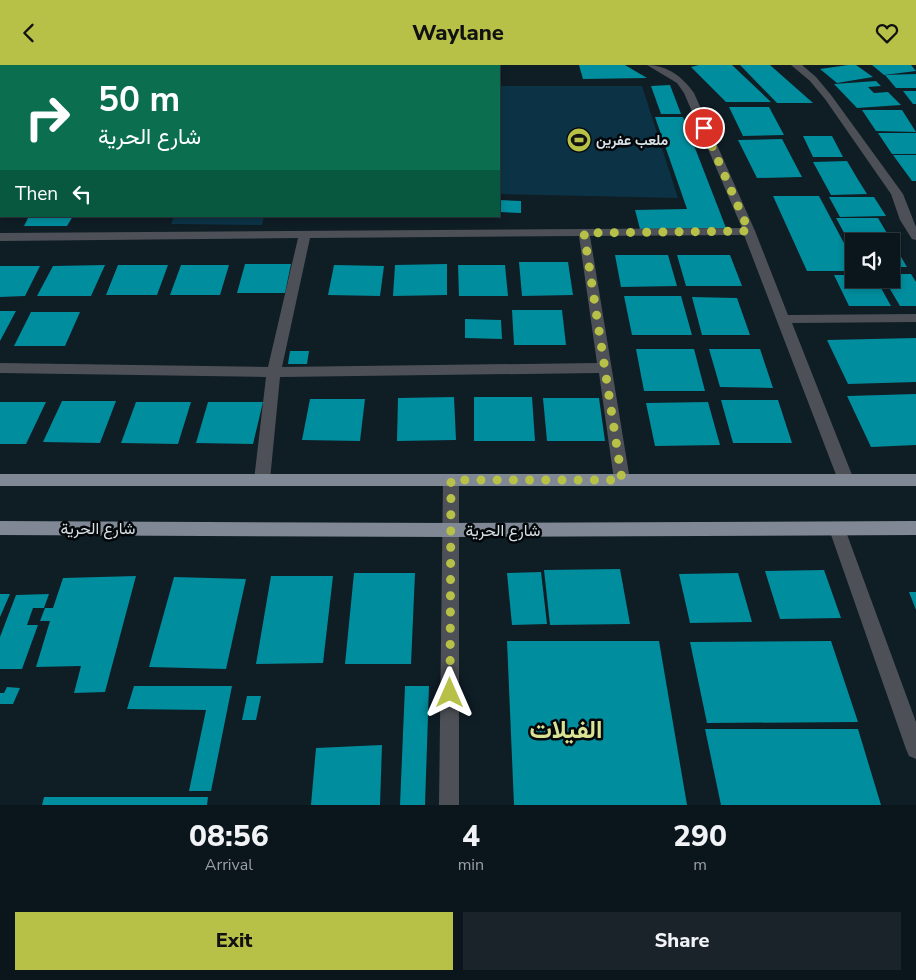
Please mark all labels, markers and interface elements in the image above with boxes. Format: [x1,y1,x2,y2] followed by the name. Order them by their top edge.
[412,18,504,48] text: Waylane
[15,19,43,47] icon: back
[873,19,901,47] icon: heart
[98,76,180,123] text: 50 m
[15,85,80,150] icon: right
[683,107,725,149] pin
[690,114,718,142] icon: arrive
[98,122,201,152] text: شارع الحرية
[566,127,592,153] sports icon: ملعب عفرين
[596,131,669,150] place label: ملعب عفرين
[68,180,96,208] icon: left
[15,181,58,207] text: Then
[845,233,900,288] map controls
[845,233,900,288] button: sound
[61,518,135,540] street label: شارع الحرية
[466,520,540,542] street label: شارع الحرية
[423,666,475,718] position arrow
[529,713,603,747] district label: الفيلات
[189,816,269,857] text: 08:56
[462,816,480,857] text: 4
[673,816,727,857] text: 290
[205,854,253,876] text: Arrival
[458,854,484,876] text: min
[693,854,707,876] text: m
[15,912,453,970] button: Exit
[463,912,901,970] button: Share

